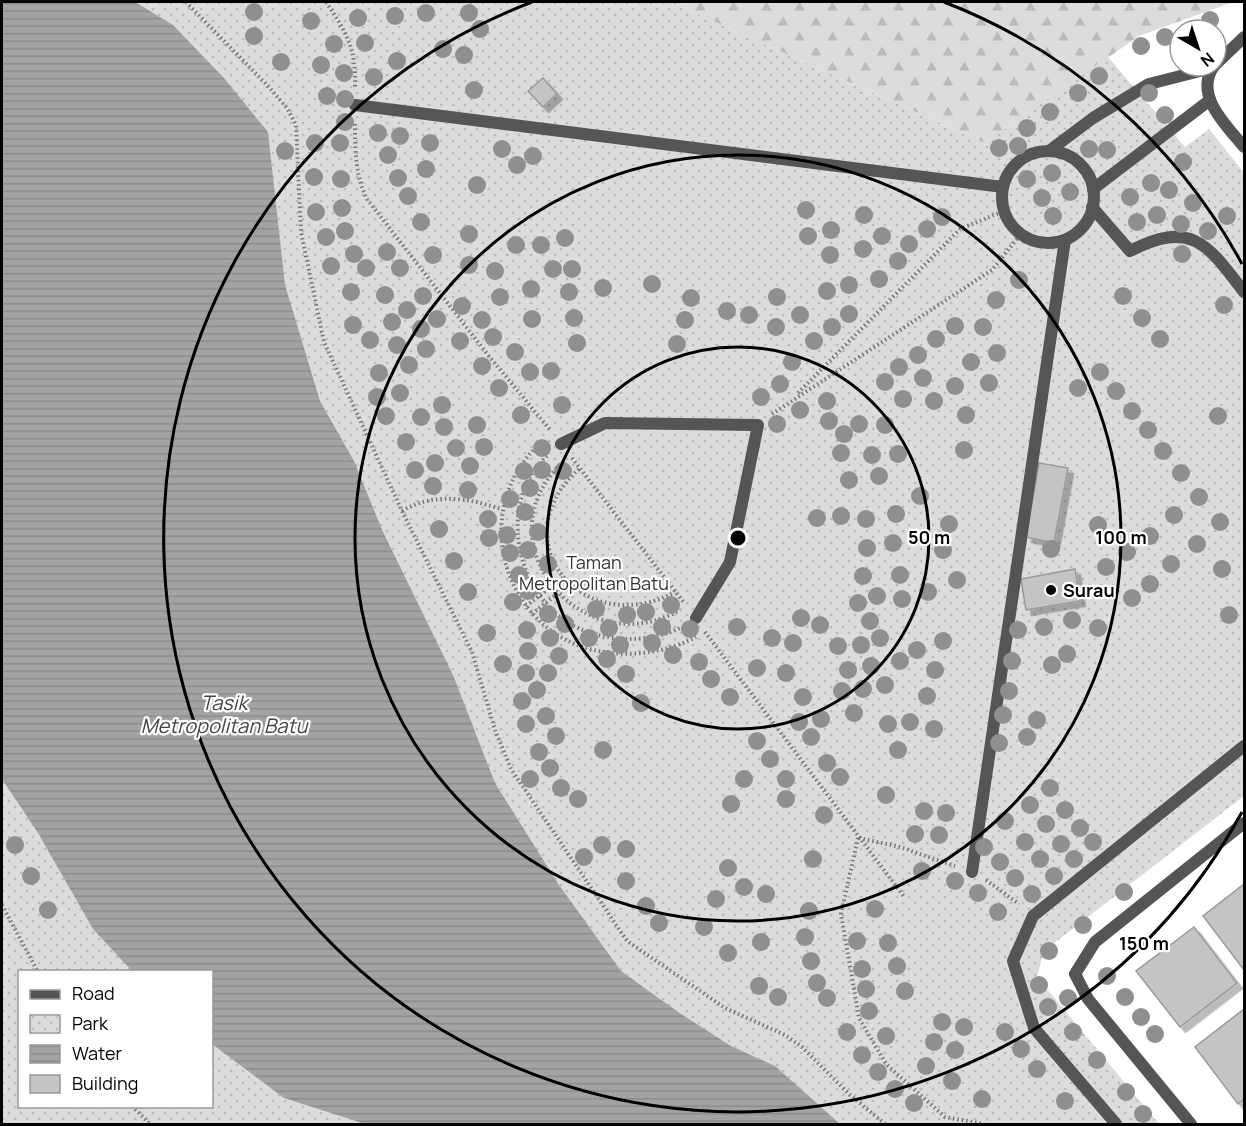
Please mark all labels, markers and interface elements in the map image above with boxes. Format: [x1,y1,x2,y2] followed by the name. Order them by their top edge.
[1168,18,1228,78] north arrow
[1196,47,1219,72] text: N
[908,525,950,549] text: 50 m
[1095,525,1147,549] text: 100 m
[728,528,748,548] centre of rings
[519,550,669,595] park label: Taman Metropolitan Batu
[1063,578,1115,602] place label: Surau
[1044,583,1058,597] marker: Surau
[141,689,309,739] water label: Tasik Metropolitan Batu
[1119,931,1169,955] text: 150 m
[18,970,213,1108] legend
[72,981,115,1005] text: Road
[72,1011,109,1035] text: Park
[72,1041,122,1065] text: Water
[72,1071,138,1095] text: Building

